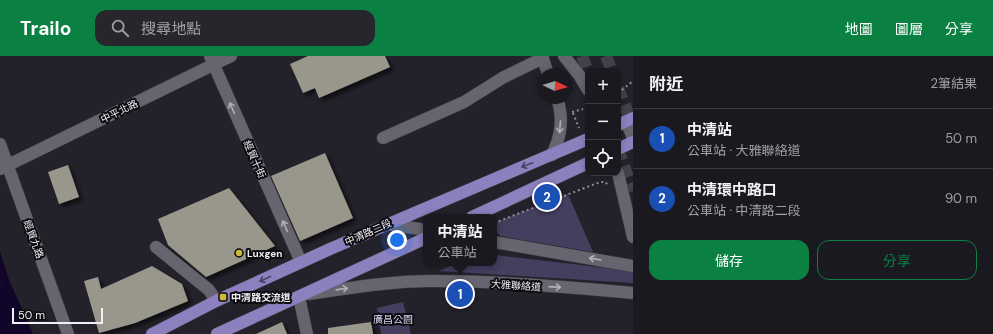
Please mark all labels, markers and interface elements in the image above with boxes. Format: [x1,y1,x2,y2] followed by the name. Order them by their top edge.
[95,10,375,46] search box
[20,16,71,41] text: Trailo
[109,17,131,39] icon: search
[141,19,201,39] text: 搜尋地點
[845,20,873,38] text: 地圖
[895,20,923,38] text: 圖層
[945,20,973,38] text: 分享
[537,68,573,104] north arrow
[585,68,621,176] map controls
[585,68,621,104] button: +
[649,73,683,95] text: 附近
[931,75,977,92] text: 2筆結果
[98,97,140,126] street label: 中平北路
[228,102,235,114] one-way arrow
[585,104,621,140] button: −
[557,120,564,133] one-way arrow
[687,120,732,140] text: 中清站
[660,130,664,147] text: 1
[945,130,977,147] text: 50 m
[240,138,269,180] street label: 經貿十街
[585,140,621,176] button: locate
[687,142,801,159] text: 公車站 · 大雅聯絡道
[521,162,533,170] one-way arrow
[687,180,777,200] text: 中清環中路口
[534,182,560,212] pin: 2
[658,190,666,207] text: 2
[945,190,977,207] text: 90 m
[687,202,801,219] text: 公車站 · 中清路二段
[423,214,497,266] popup
[343,216,394,249] street label: 中清路二段
[21,218,46,260] street label: 經貿九路
[281,221,288,233] one-way arrow
[437,222,483,242] text: 中清站
[387,230,407,250] your location
[649,240,809,280] button: 儲存
[817,240,977,280] button: 分享
[437,244,477,261] text: 公車站
[247,247,282,260] place label: Luxgen
[234,248,244,258] marker: Luxgen
[588,255,601,263] one-way arrow
[260,276,272,283] one-way arrow
[491,277,541,294] street label: 大雅聯絡道
[447,279,473,309] pin: 1
[548,284,561,291] one-way arrow
[335,285,348,293] one-way arrow
[231,291,291,304] place label: 中清路交流道
[218,292,228,302] marker: 中清路交流道
[12,306,103,325] scale bar
[18,308,45,322] text: 50 m
[373,313,413,326] park label: 廣昌公園

